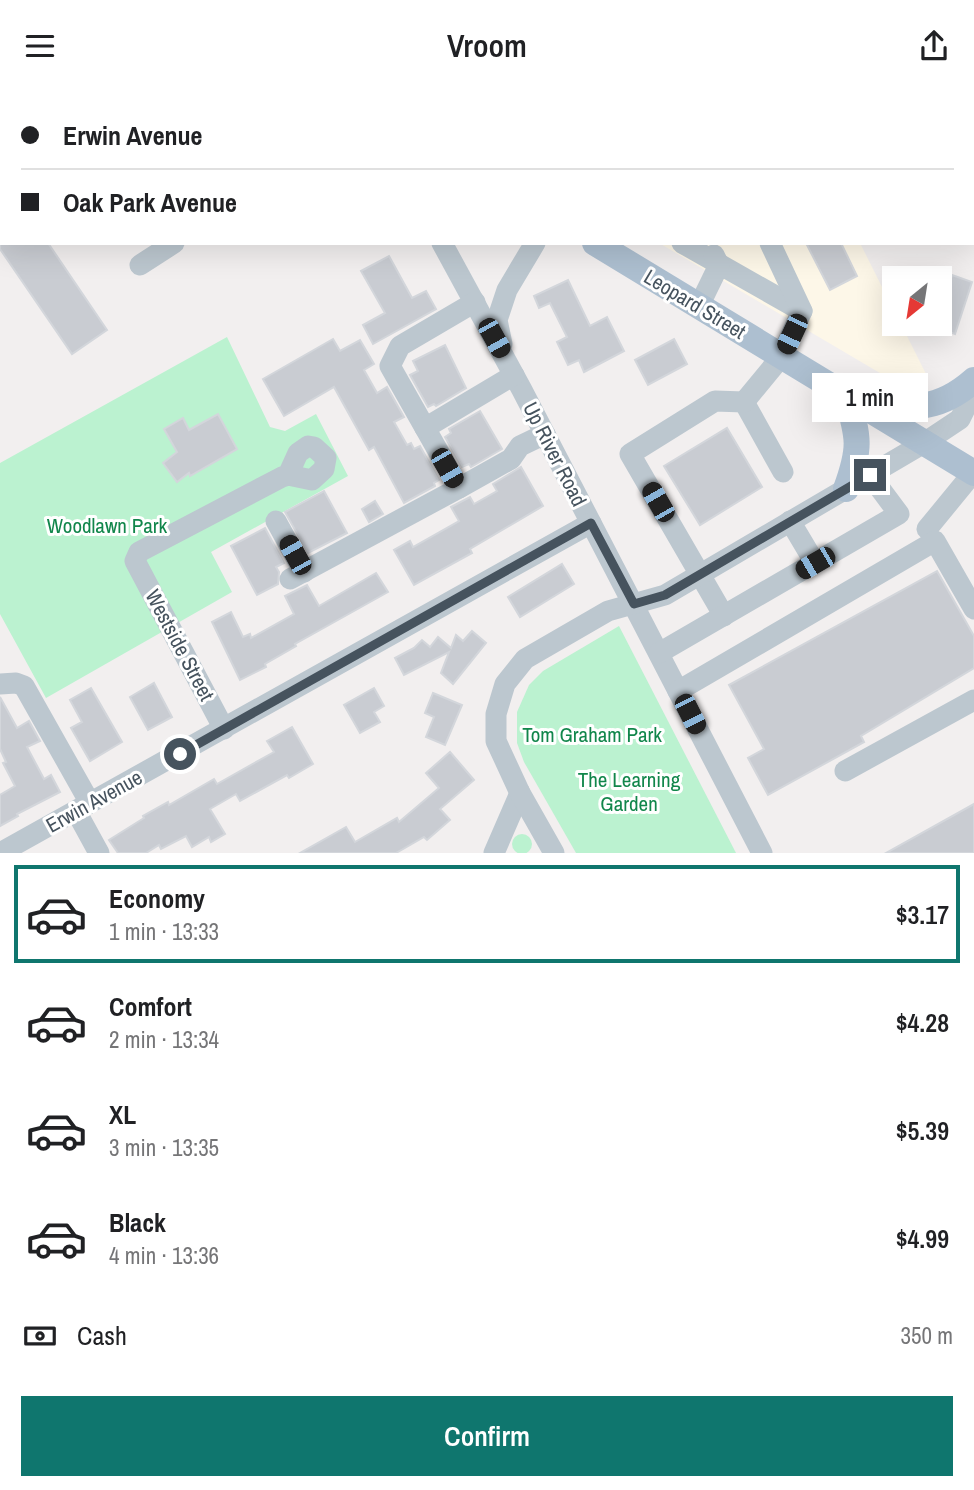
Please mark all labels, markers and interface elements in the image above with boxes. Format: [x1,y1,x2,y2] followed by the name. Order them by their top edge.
[447,24,527,67] text: Vroom
[21,27,59,65] icon: menu
[915,27,953,65] icon: share
[63,118,202,153] text: Erwin Avenue
[63,185,237,220] text: Oak Park Avenue
[639,262,751,346] street label: Leopard Street
[882,266,952,336] north arrow
[882,266,952,336] map controls
[774,311,811,357] car
[475,315,514,361] car
[812,373,928,423] callout: 1 min
[846,382,894,413] text: 1 min
[516,397,594,511] street label: Up River Road
[428,445,467,491] car
[854,459,886,491] route end
[639,479,678,525] car
[47,511,168,540] park label: Woodlawn Park
[276,532,315,578] car
[792,543,839,583] car
[139,584,222,706] street label: Westside Street
[672,691,709,737] car
[522,720,662,749] park label: Tom Graham Park
[164,738,196,770] route start
[41,763,147,839] street label: Erwin Avenue
[578,765,681,818] park label: The Learning Garden
[109,881,205,916] text: Economy
[25,883,88,946] icon: car
[896,897,949,932] text: $3.17
[109,916,219,947] text: 1 min · 13:33
[109,989,192,1024] text: Comfort
[25,991,88,1054] icon: car
[896,1005,949,1040] text: $4.28
[109,1024,219,1055] text: 2 min · 13:34
[109,1097,136,1132] text: XL
[25,1099,88,1162] icon: car
[896,1113,949,1148] text: $5.39
[109,1132,219,1163] text: 3 min · 13:35
[109,1205,166,1240] text: Black
[25,1207,88,1270] icon: car
[896,1221,949,1256] text: $4.99
[109,1240,219,1271] text: 4 min · 13:36
[21,1317,59,1355] icon: cash
[77,1318,127,1353] text: Cash
[901,1320,953,1351] text: 350 m
[21,1396,953,1476] button: Confirm

